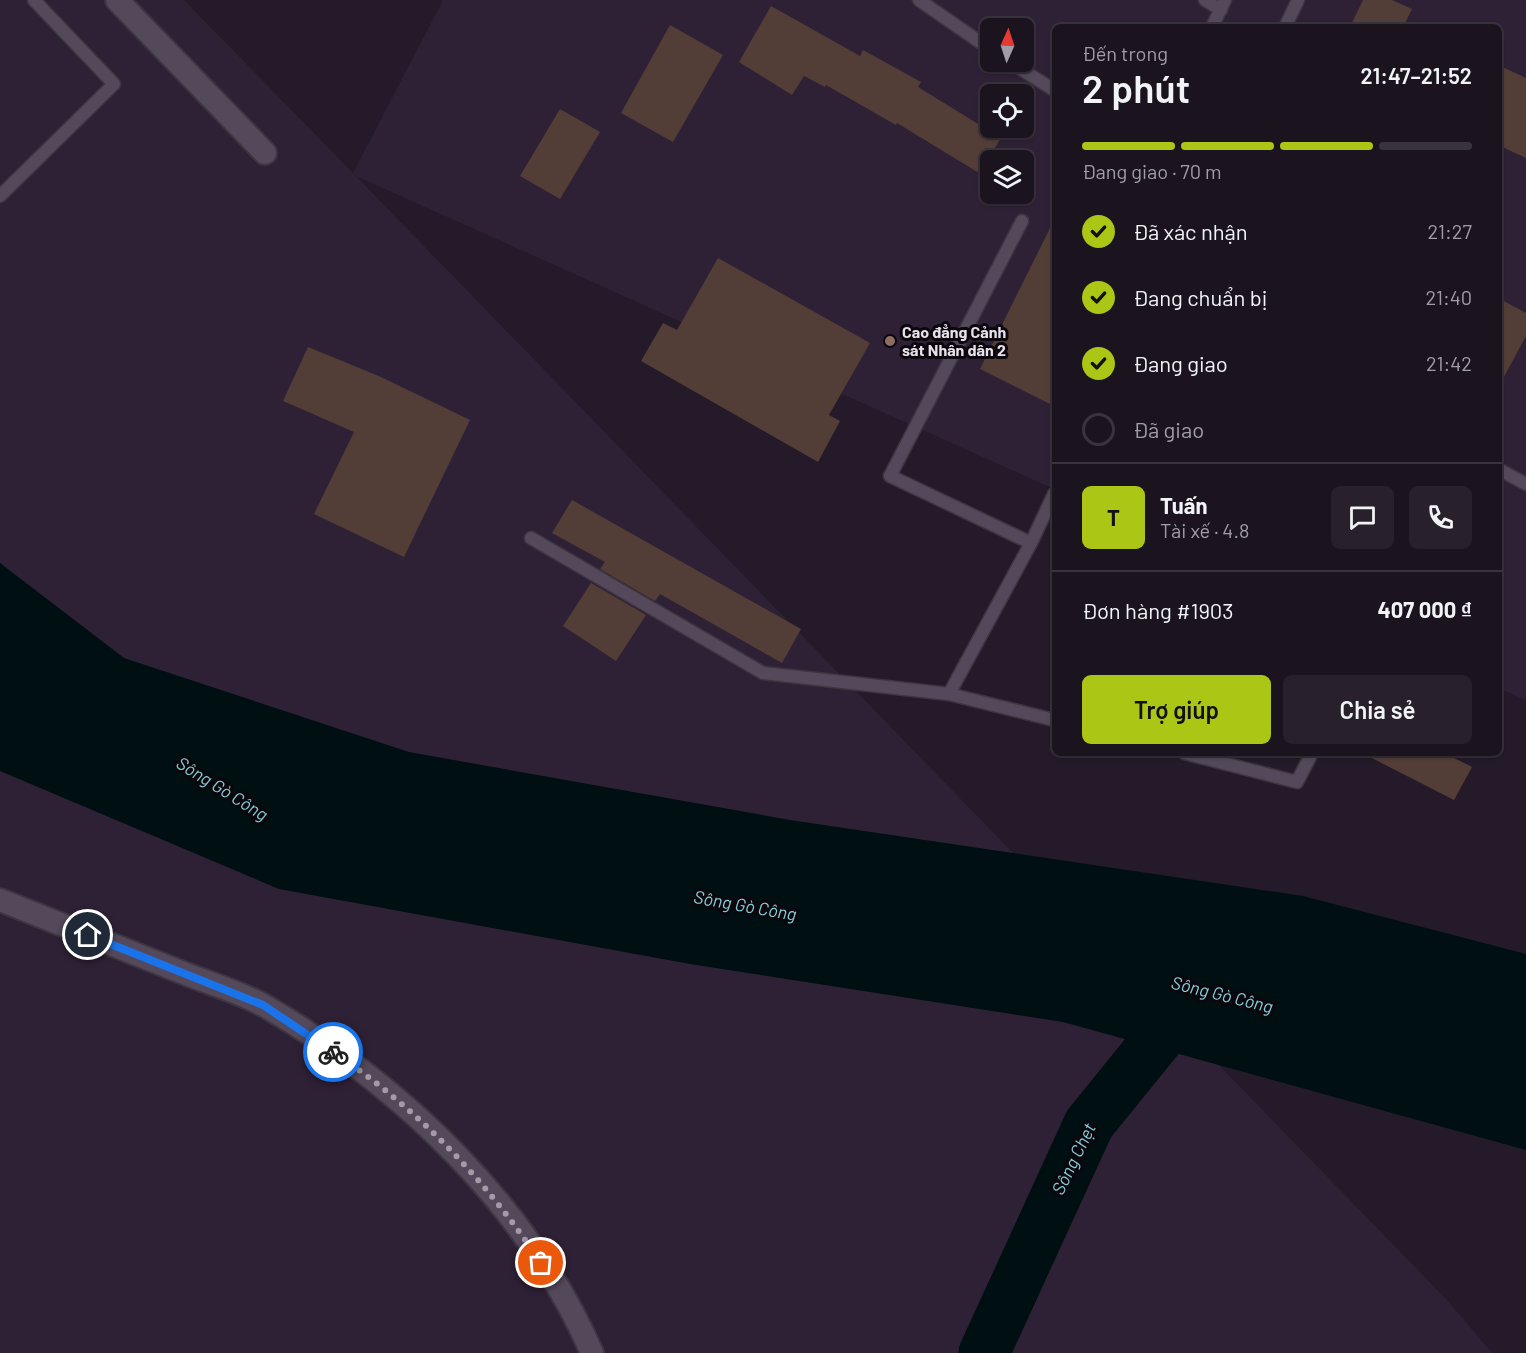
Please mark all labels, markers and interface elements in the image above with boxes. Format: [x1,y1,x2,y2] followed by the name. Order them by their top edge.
[980,18,1034,72] north arrow
[980,18,1034,204] map controls
[1082,41,1168,65] text: Đến trong
[1361,62,1472,88] text: 21:47–21:52
[1082,64,1190,111] text: 2 phút
[980,84,1034,138] button: locate
[980,150,1034,204] button: layers
[1082,159,1222,183] text: Đang giao · 70 m
[1082,215,1115,248] icon: check
[1133,218,1248,244] text: Đã xác nhận
[1428,219,1472,243] text: 21:27
[1082,281,1115,314] icon: check
[1133,284,1267,310] text: Đang chuẩn bị
[1425,285,1472,309] text: 21:40
[902,322,1006,359] place label: Cao đẳng Cảnh sát Nhân dân 2
[883,334,897,348] marker: Cao đẳng Cảnh sát Nhân dân 2
[1082,347,1115,380] icon: check
[1133,350,1228,376] text: Đang giao
[1426,351,1472,375] text: 21:42
[1133,416,1204,442] text: Đã giao
[1331,486,1394,549] button: chat
[1409,486,1472,549] button: phone
[1160,492,1207,518] text: Tuấn
[1107,504,1120,530] text: T
[1160,518,1249,542] text: Tài xế · 4.8
[1378,596,1472,622] text: 407 000 ₫
[1082,597,1234,623] text: Đơn hàng #1903
[1082,675,1271,744] button: Trợ giúp
[1283,675,1472,744] button: Chia sẻ
[173,751,272,825] water label: Sông Gò Công
[692,885,798,925] water label: Sông Gò Công
[62,909,113,960] pin
[71,918,104,951] icon: home
[1169,971,1275,1017] water label: Sông Gò Công
[303,1022,363,1082] courier
[317,1036,350,1069] icon: bike
[1046,1118,1100,1198] water label: Sông Chẹt
[515,1237,566,1288] pin
[524,1246,557,1279] icon: bag

